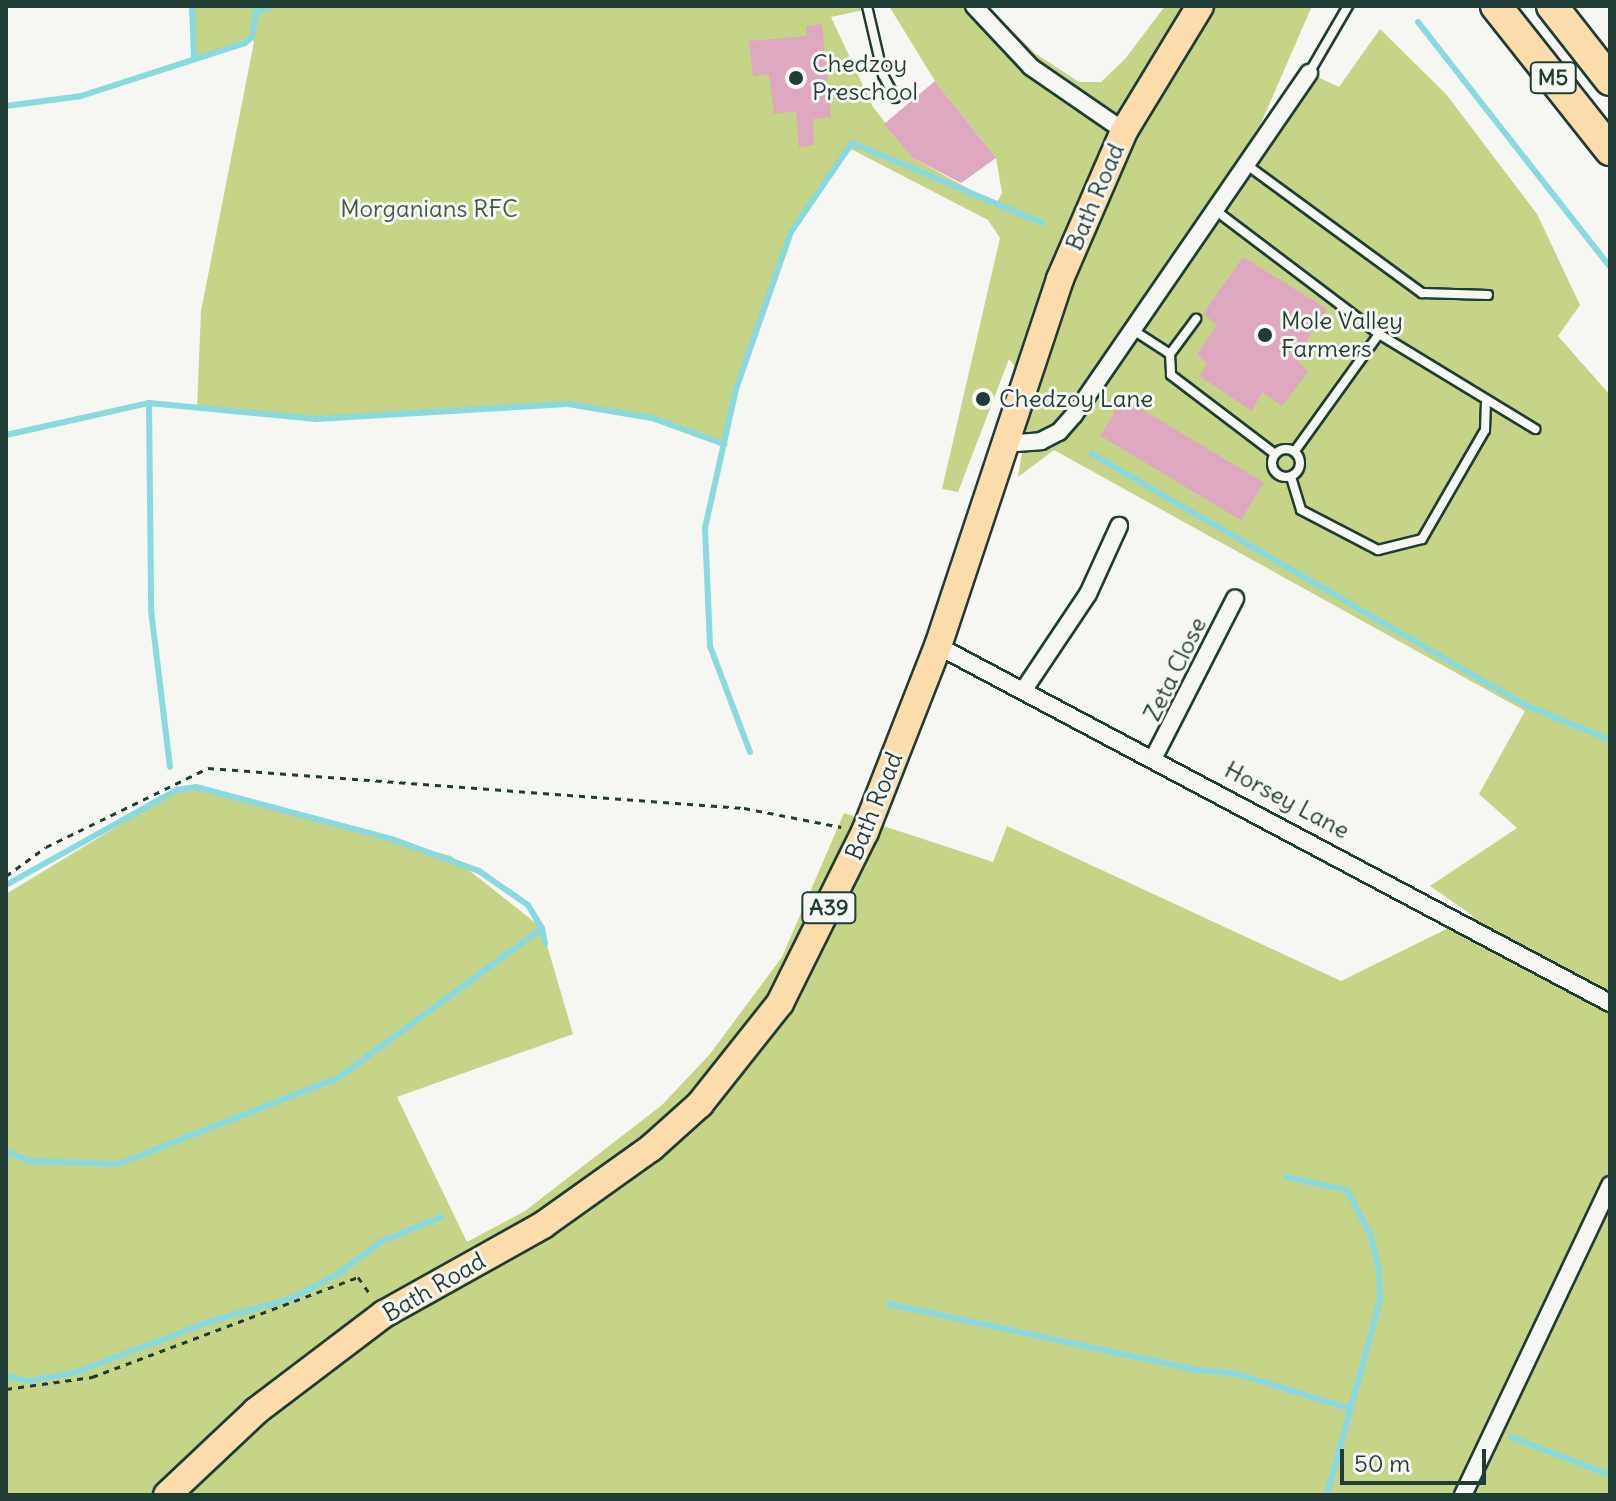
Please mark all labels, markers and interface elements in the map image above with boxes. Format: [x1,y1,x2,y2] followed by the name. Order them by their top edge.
[812,50,918,106] place label: Chedzoy Preschool
[1529,60,1577,96] road number: M5
[787,69,805,87] marker: Chedzoy Preschool
[1060,139,1130,255] street label: Bath Road
[340,195,518,223] park label: Morganians RFC
[1281,307,1403,363] place label: Mole Valley Farmers
[1256,326,1274,344] marker: Mole Valley Farmers
[999,385,1153,413] place label: Chedzoy Lane
[974,390,992,408] marker: Chedzoy Lane
[1138,612,1212,726] street label: Zeta Close
[839,748,909,864] street label: Bath Road
[1220,755,1354,845] street label: Horsey Lane
[801,890,857,926] road number: A39
[378,1246,490,1328] street label: Bath Road
[1344,1433,1490,1483] scale bar
[1354,1448,1410,1478] text: 50 m

